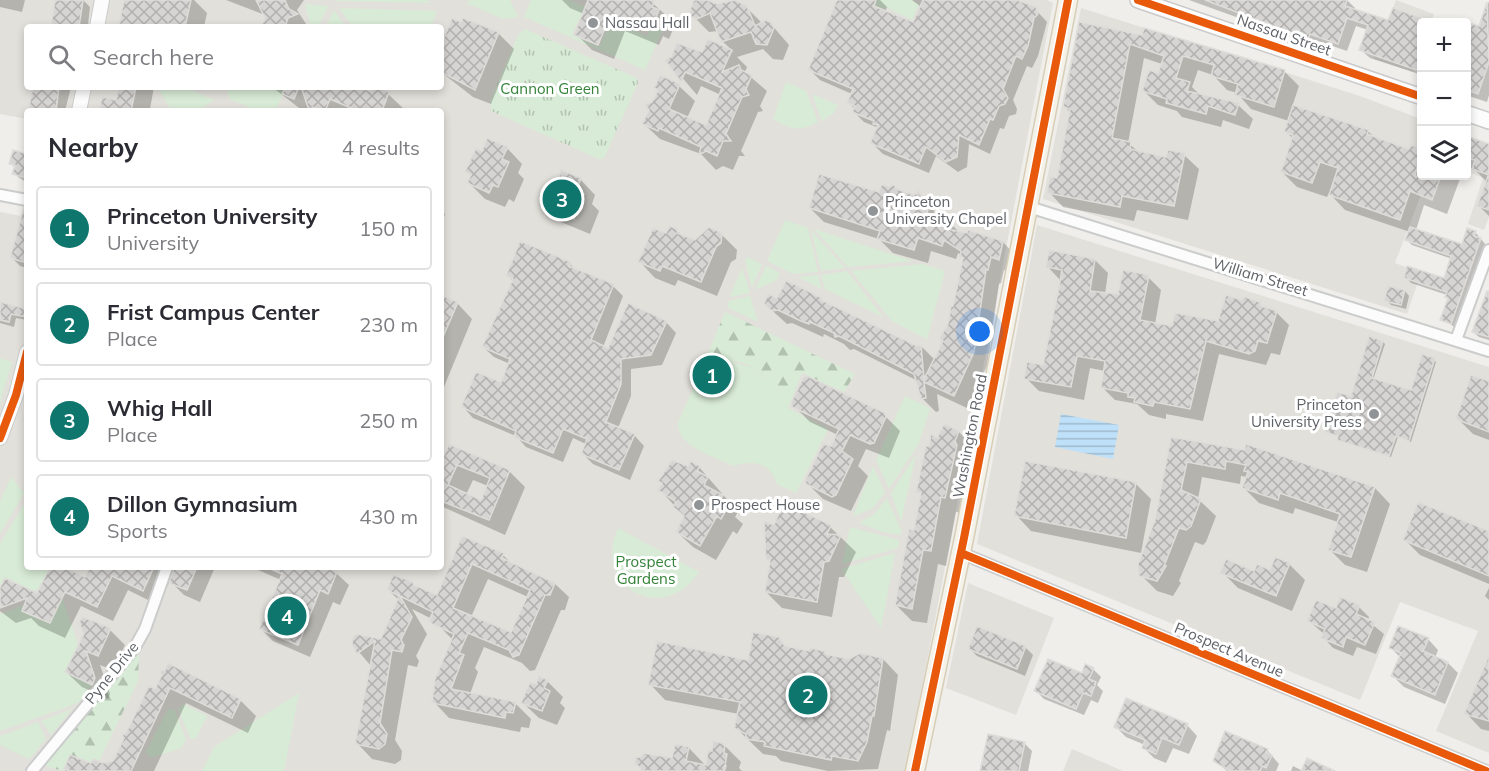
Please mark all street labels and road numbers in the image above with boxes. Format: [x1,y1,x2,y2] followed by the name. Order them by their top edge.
[1235,10,1334,59] street label: Nassau Street
[1210,253,1310,300] street label: William Street
[948,372,991,499] street label: Washington Road
[1172,618,1287,681] street label: Prospect Avenue
[81,638,143,708] street label: Pyne Drive

